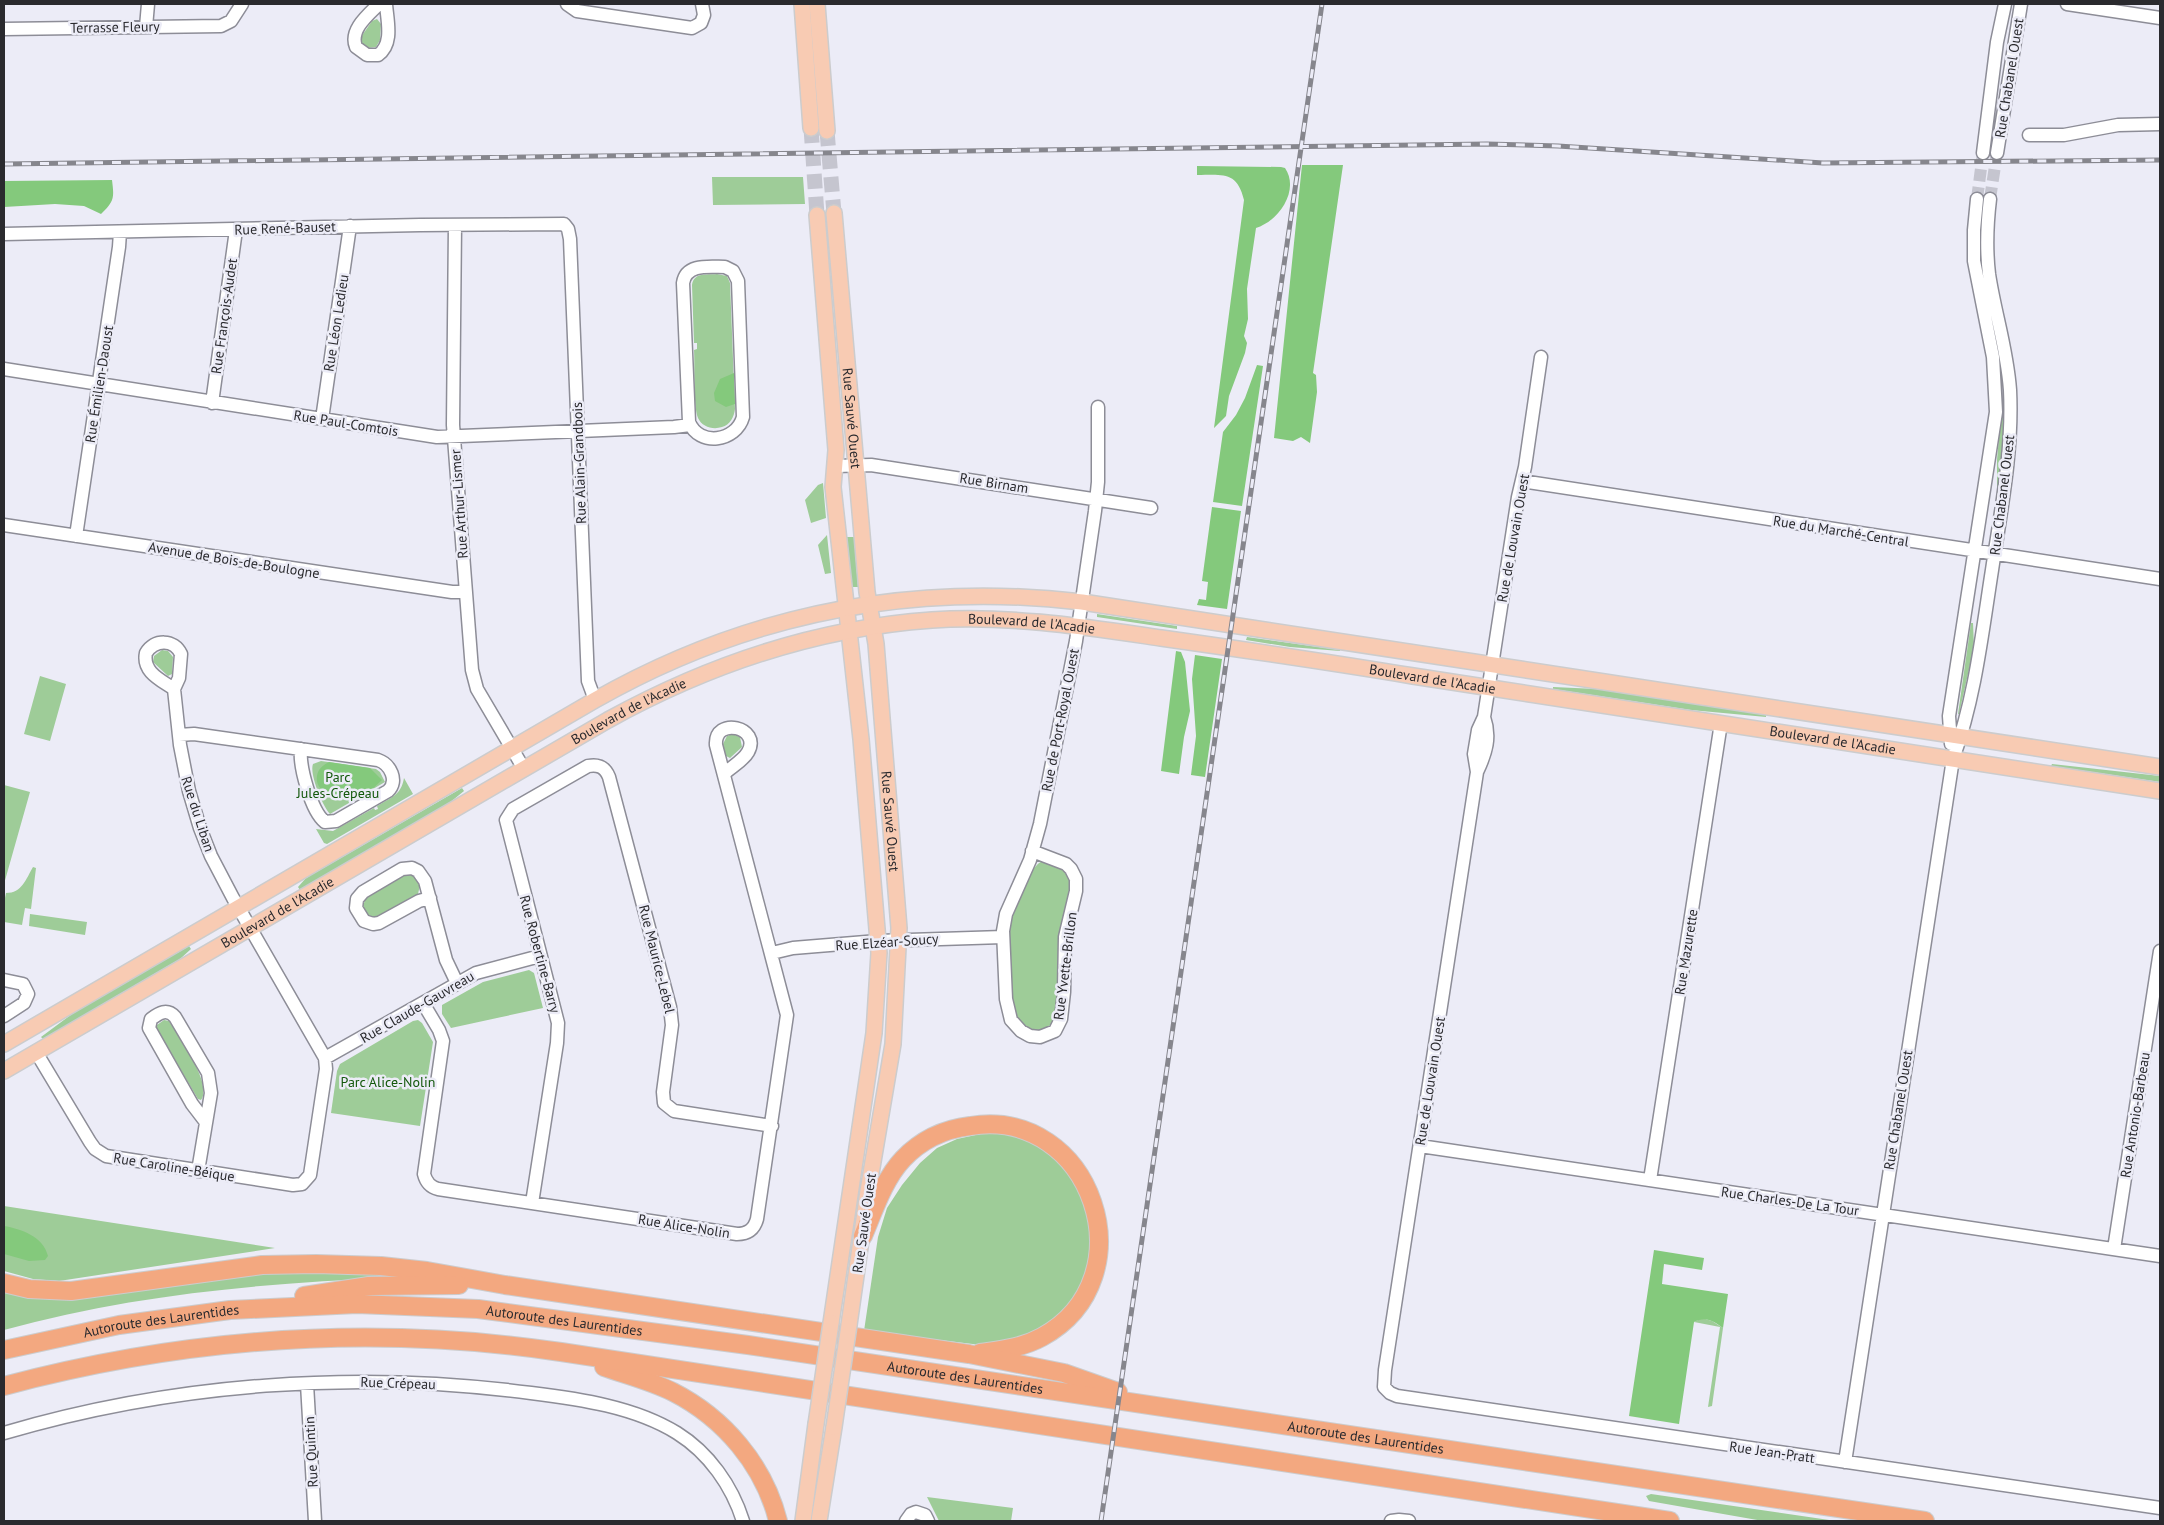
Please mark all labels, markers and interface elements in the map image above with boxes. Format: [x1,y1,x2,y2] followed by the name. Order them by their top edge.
[70,17,160,37] street label: Terrasse Fleury
[1991,17,2027,139] street label: Rue Chabanel Ouest
[234,217,336,239] street label: Rue René-Bauset
[207,257,241,375] street label: Rue François-Audet
[319,273,353,373] street label: Rue Léon Ledieu
[81,324,117,444] street label: Rue Émilien-Daoust
[839,367,865,470] street label: Rue Sauvé Ouest
[568,402,590,524] street label: Rue Alain-Grandbois
[292,406,400,440] street label: Rue Paul-Comtois
[1986,434,2018,556] street label: Rue Chabanel Ouest
[446,449,472,559] street label: Rue Arthur-Lismer
[958,469,1030,497] street label: Rue Birnam
[1493,472,1533,604] street label: Rue de Louvain Ouest
[1772,511,1910,551] street label: Rue du Marché-Central
[147,538,321,582] street label: Avenue de Bois-de-Boulogne
[968,610,1096,638] street label: Boulevard de l'Acadie
[1037,647,1083,793] street label: Rue de Port-Royal Ouest
[1368,660,1497,698] street label: Boulevard de l'Acadie
[568,674,689,749] street label: Boulevard de l'Acadie
[1768,722,1897,759] street label: Boulevard de l'Acadie
[296,768,379,802] park label: Parc Jules-Crépeau
[877,770,903,873] street label: Rue Sauvé Ouest
[177,774,219,854] street label: Rue du Liban
[218,872,337,952] street label: Boulevard de l'Acadie
[516,893,564,1015] street label: Rue Robertine-Barry
[635,903,679,1015] street label: Rue Maurice-Lebel
[1670,908,1702,996] street label: Rue Mazurette
[1049,911,1081,1021] street label: Rue Yvette-Brillon
[835,929,940,955] street label: Rue Elzéar-Soucy
[357,967,477,1047] street label: Rue Claude-Gauvreau
[1411,1015,1449,1147] street label: Rue de Louvain Ouest
[1880,1049,1916,1171] street label: Rue Chabanel Ouest
[2116,1051,2154,1179] street label: Rue Antonio-Barbeau
[341,1073,435,1091] park label: Parc Alice-Nolin
[112,1149,236,1185] street label: Rue Caroline-Béique
[848,1172,880,1274] street label: Rue Sauvé Ouest
[1720,1182,1860,1220] street label: Rue Charles-De La Tour
[637,1210,731,1242] street label: Rue Alice-Nolin
[81,1301,240,1342] street label: Autoroute des Laurentides
[485,1301,644,1340] street label: Autoroute des Laurentides
[886,1357,1045,1398] street label: Autoroute des Laurentides
[360,1373,436,1393] street label: Rue Crépeau
[300,1416,322,1488] street label: Rue Quintin
[1287,1417,1445,1458] street label: Autoroute des Laurentides
[1728,1437,1816,1467] street label: Rue Jean-Pratt

